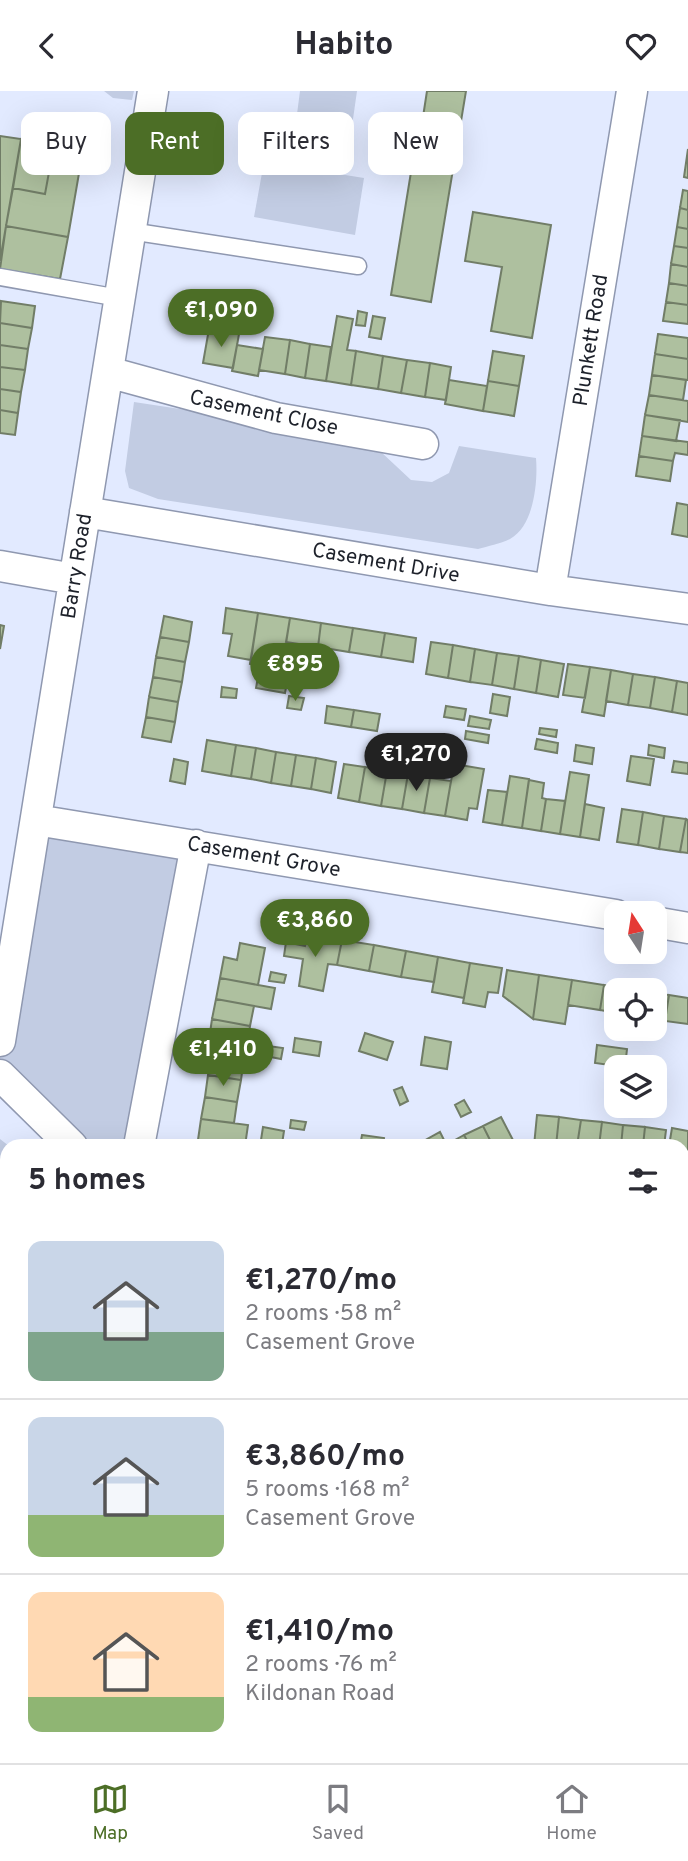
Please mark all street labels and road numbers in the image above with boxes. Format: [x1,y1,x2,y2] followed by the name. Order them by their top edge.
[568,272,615,408] street label: Plunkett Road
[187,385,340,442] street label: Casement Close
[56,512,99,621] street label: Barry Road
[310,537,462,590] street label: Casement Drive
[185,831,343,884] street label: Casement Grove

